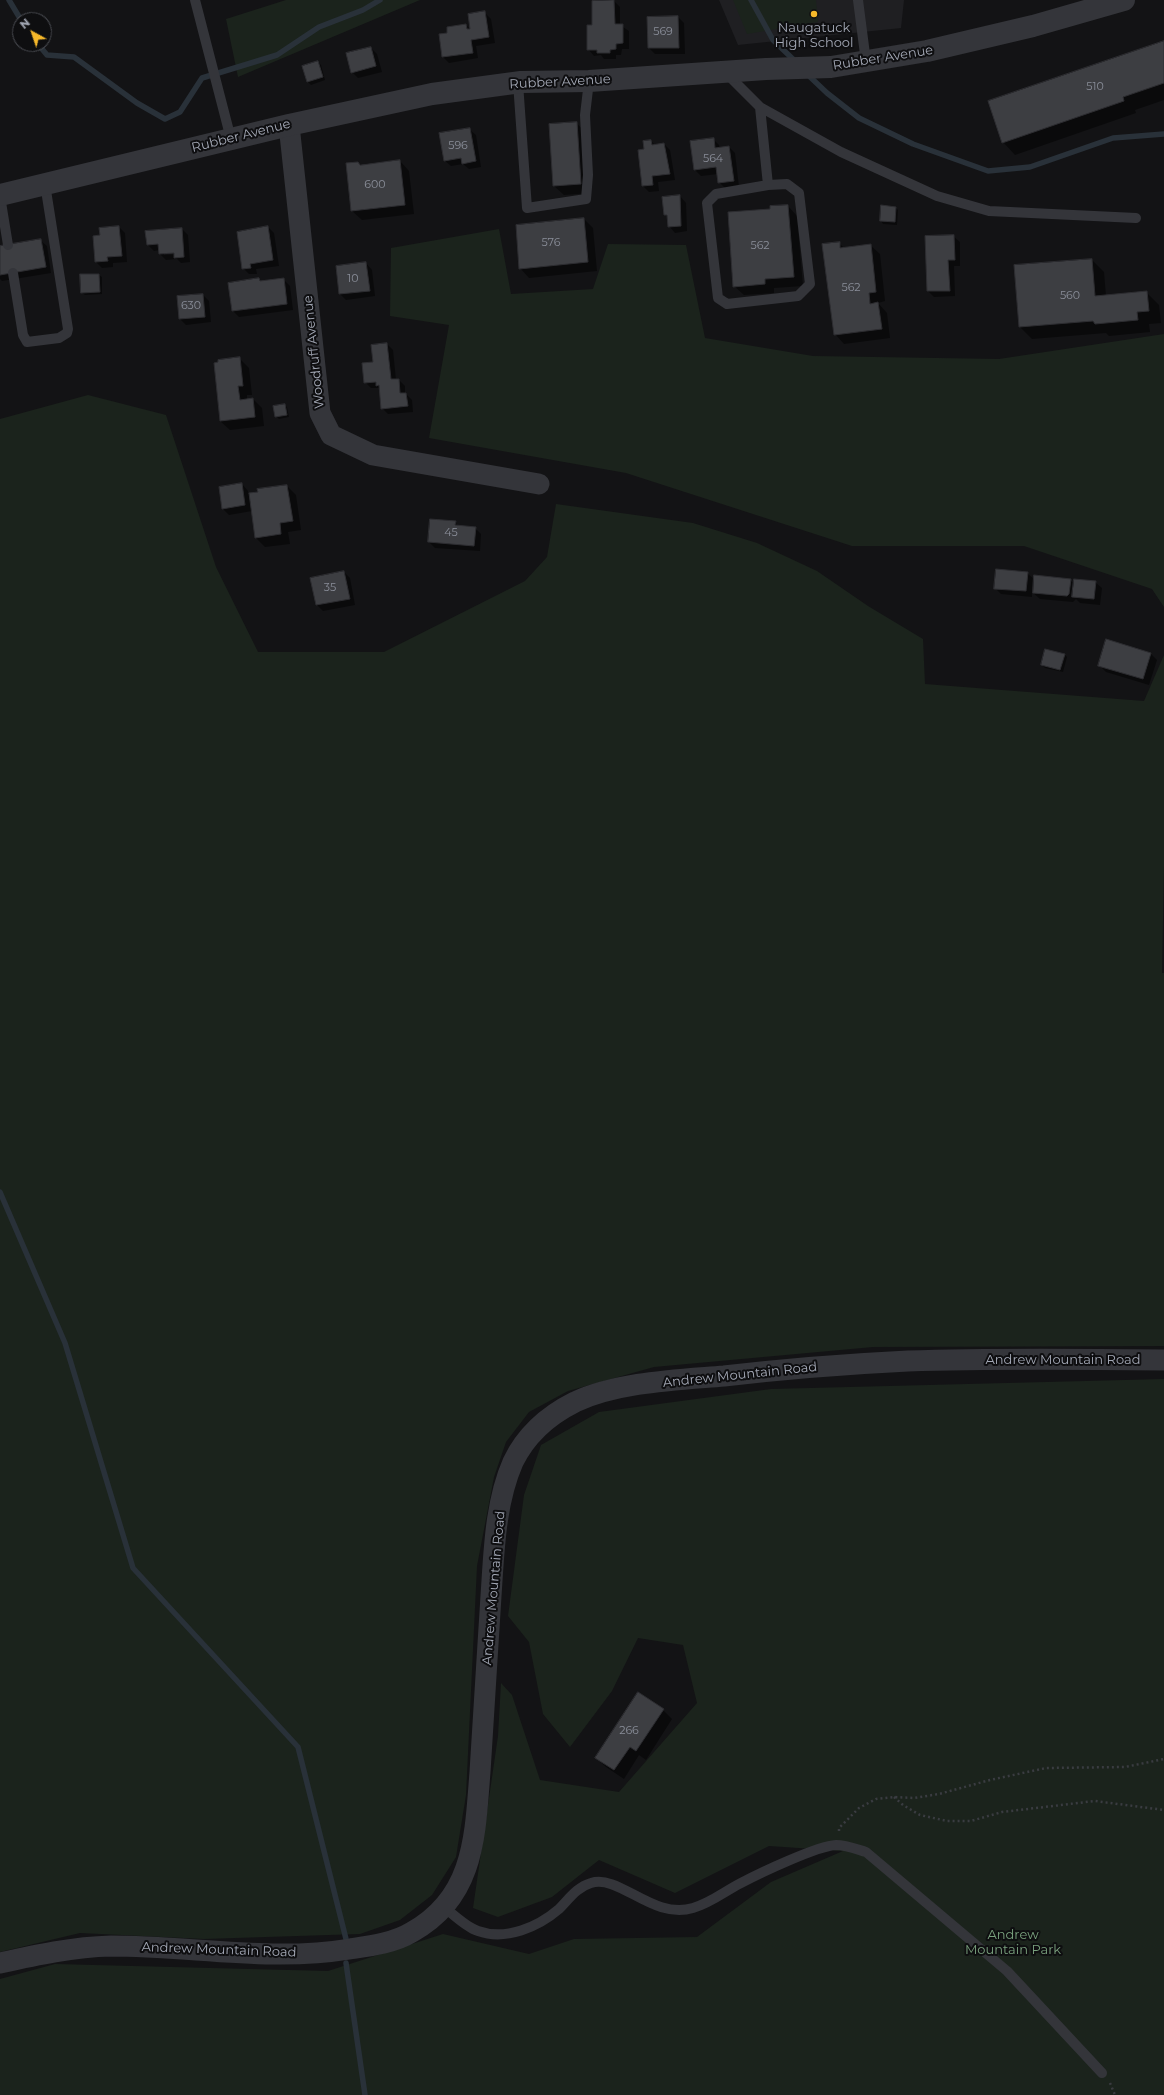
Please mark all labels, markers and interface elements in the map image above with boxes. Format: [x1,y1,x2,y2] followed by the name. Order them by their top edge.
[809,9,819,19] marker: Naugatuck High School
[12,12,52,52] north arrow
[17,15,33,32] text: N
[775,20,853,51] place label: Naugatuck High School
[653,25,673,39] house number: 569
[832,42,934,74] street label: Rubber Avenue
[509,72,611,92] street label: Rubber Avenue
[1086,80,1104,94] house number: 510
[190,116,292,156] street label: Rubber Avenue
[448,139,468,153] house number: 596
[703,152,723,166] house number: 564
[364,178,386,192] house number: 600
[541,236,561,250] house number: 576
[750,239,770,253] house number: 562
[347,272,359,286] house number: 10
[841,281,861,295] house number: 562
[1060,289,1080,303] house number: 560
[300,294,328,410] street label: Woodruff Avenue
[181,299,201,313] house number: 630
[444,526,458,540] house number: 45
[324,581,336,595] house number: 35
[986,1352,1140,1368] street label: Andrew Mountain Road
[662,1359,818,1391] street label: Andrew Mountain Road
[479,1510,509,1666] street label: Andrew Mountain Road
[619,1724,639,1738] house number: 266
[965,1927,1061,1958] park label: Andrew Mountain Park
[141,1940,297,1960] street label: Andrew Mountain Road

